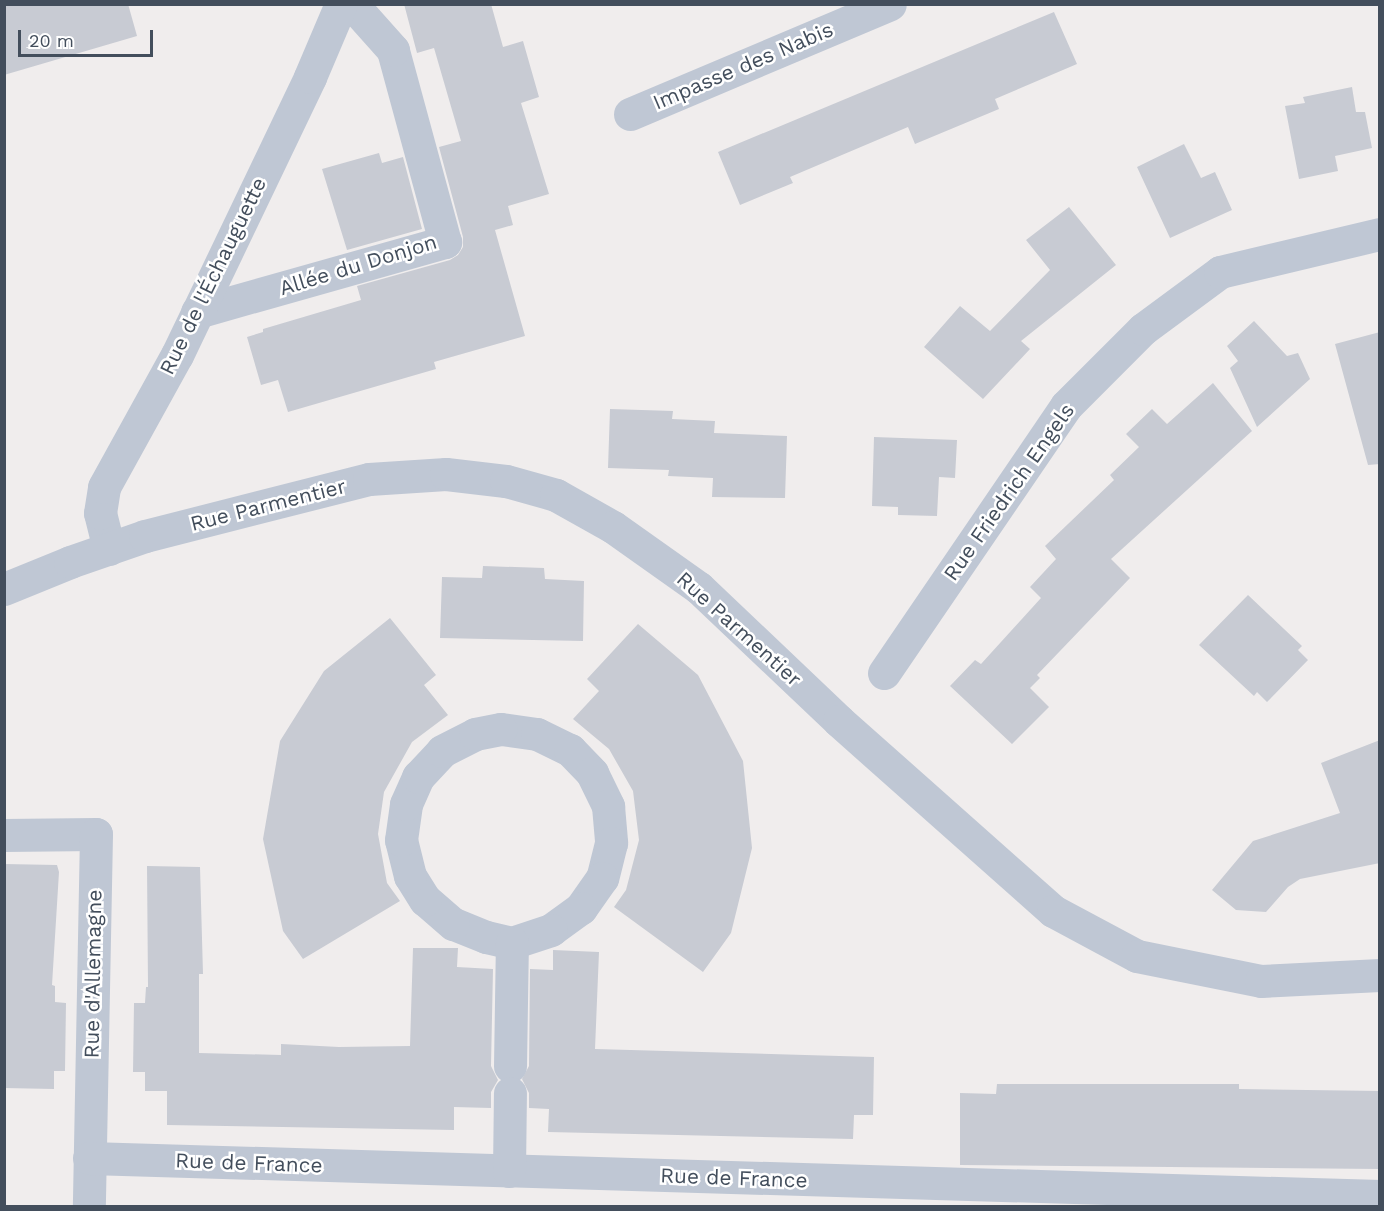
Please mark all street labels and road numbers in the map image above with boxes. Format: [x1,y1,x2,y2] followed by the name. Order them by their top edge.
[649,17,837,115] street label: Impasse des Nabis
[154,173,272,379] street label: Rue de l'Échauguette
[276,229,440,301] street label: Allée du Donjon
[938,399,1080,585] street label: Rue Friedrich Engels
[188,474,348,536] street label: Rue Parmentier
[671,566,807,692] street label: Rue Parmentier
[79,889,107,1059] street label: Rue d'Allemagne
[175,1148,323,1178] street label: Rue de France
[660,1163,808,1193] street label: Rue de France

